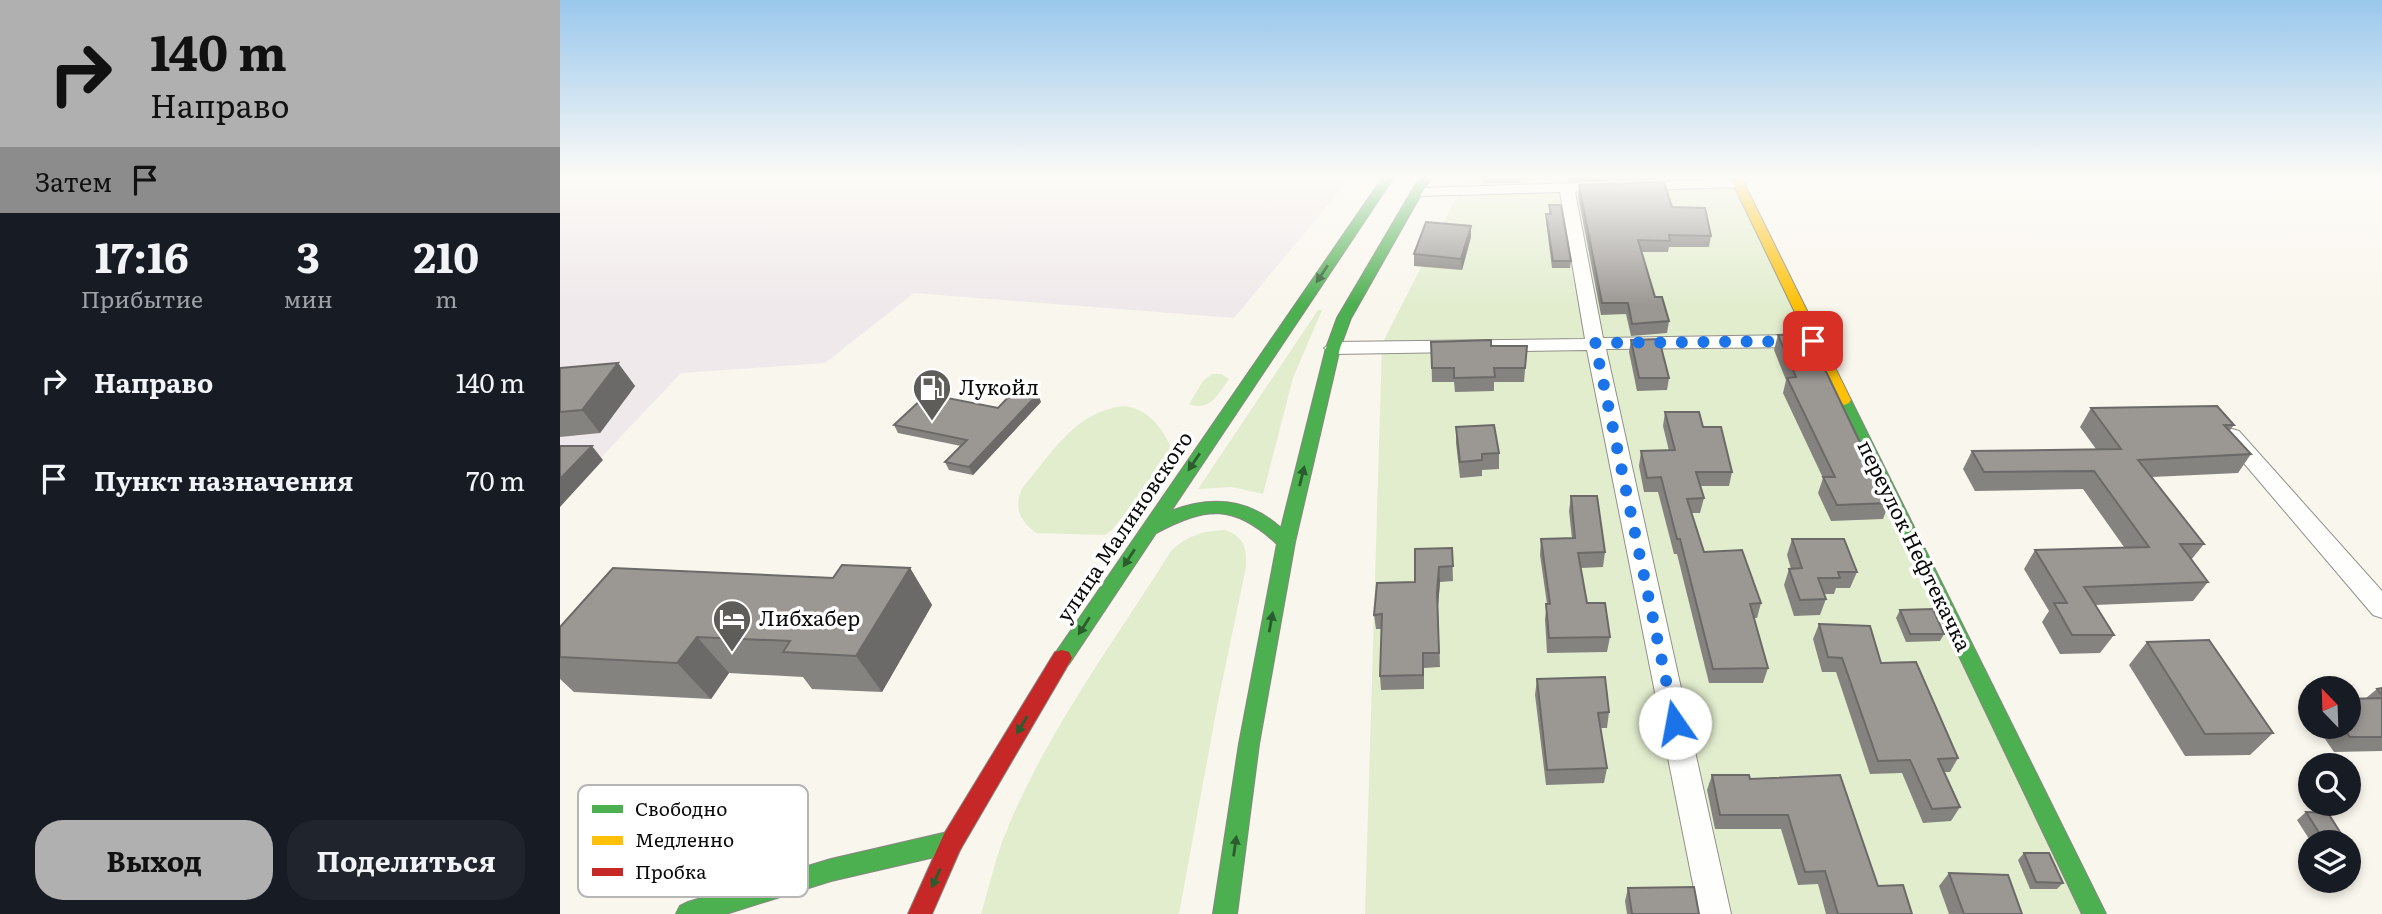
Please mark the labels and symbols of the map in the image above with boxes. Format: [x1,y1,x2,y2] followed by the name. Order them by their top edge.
[1315,265,1329,283] one-way arrow
[1783,311,1843,371] pin
[911,367,953,422] fuel station icon: Лукойл
[959,370,1039,401] place label: Лукойл
[1047,424,1199,627] street label: улица Малиновского
[1851,434,1981,657] street label: переулок Нефтекачка
[1188,452,1201,471] one-way arrow
[1297,465,1308,487] one-way arrow
[1123,548,1136,568] one-way arrow
[711,598,753,653] hotel icon: Либхабер
[759,601,860,632] place label: Либхабер
[1266,611,1277,633] one-way arrow
[1077,617,1091,635] one-way arrow
[2298,676,2361,738] north arrow
[1638,686,1712,760] position arrow
[1016,715,1029,734] one-way arrow
[578,785,808,897] legend
[635,794,727,822] text: Свободно
[635,825,734,853] text: Медленно
[1229,835,1240,857] one-way arrow
[635,857,707,885] text: Пробка
[930,868,942,888] one-way arrow

